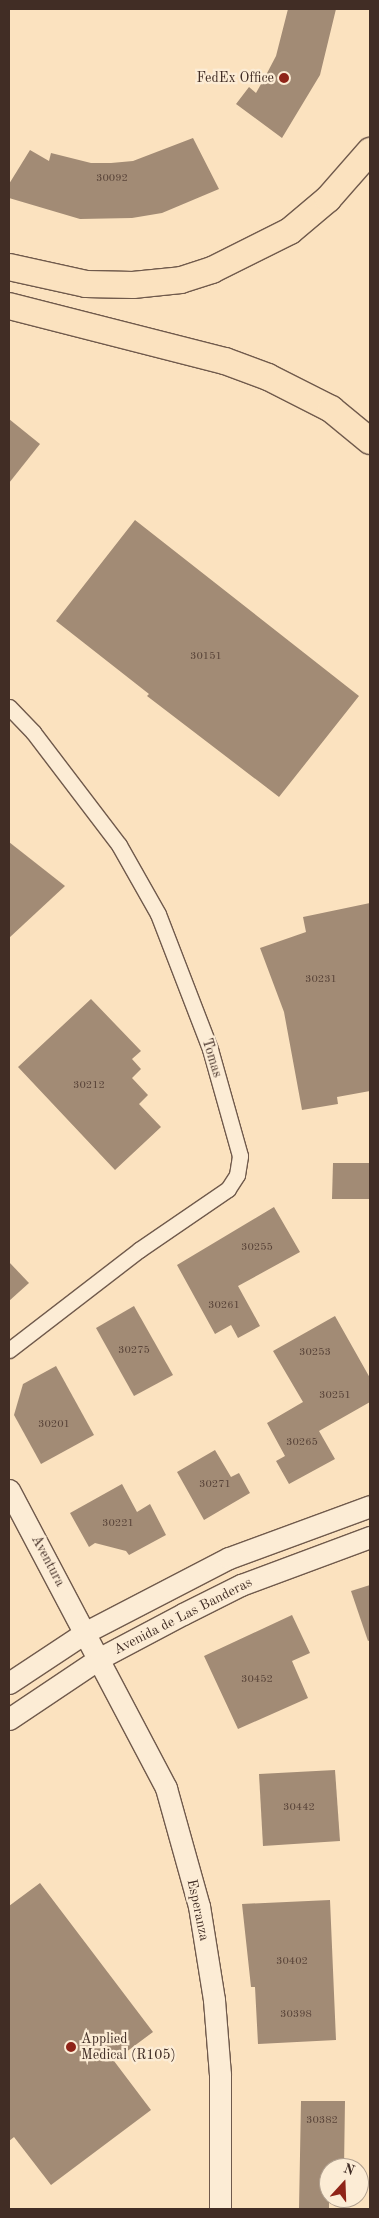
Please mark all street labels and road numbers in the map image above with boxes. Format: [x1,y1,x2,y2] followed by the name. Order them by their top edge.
[198,1036,226,1080] street label: Tomas
[28,1533,68,1589] street label: Aventura
[111,1574,255,1658] street label: Avenida de Las Banderas
[183,1878,213,1942] street label: Esperanza

